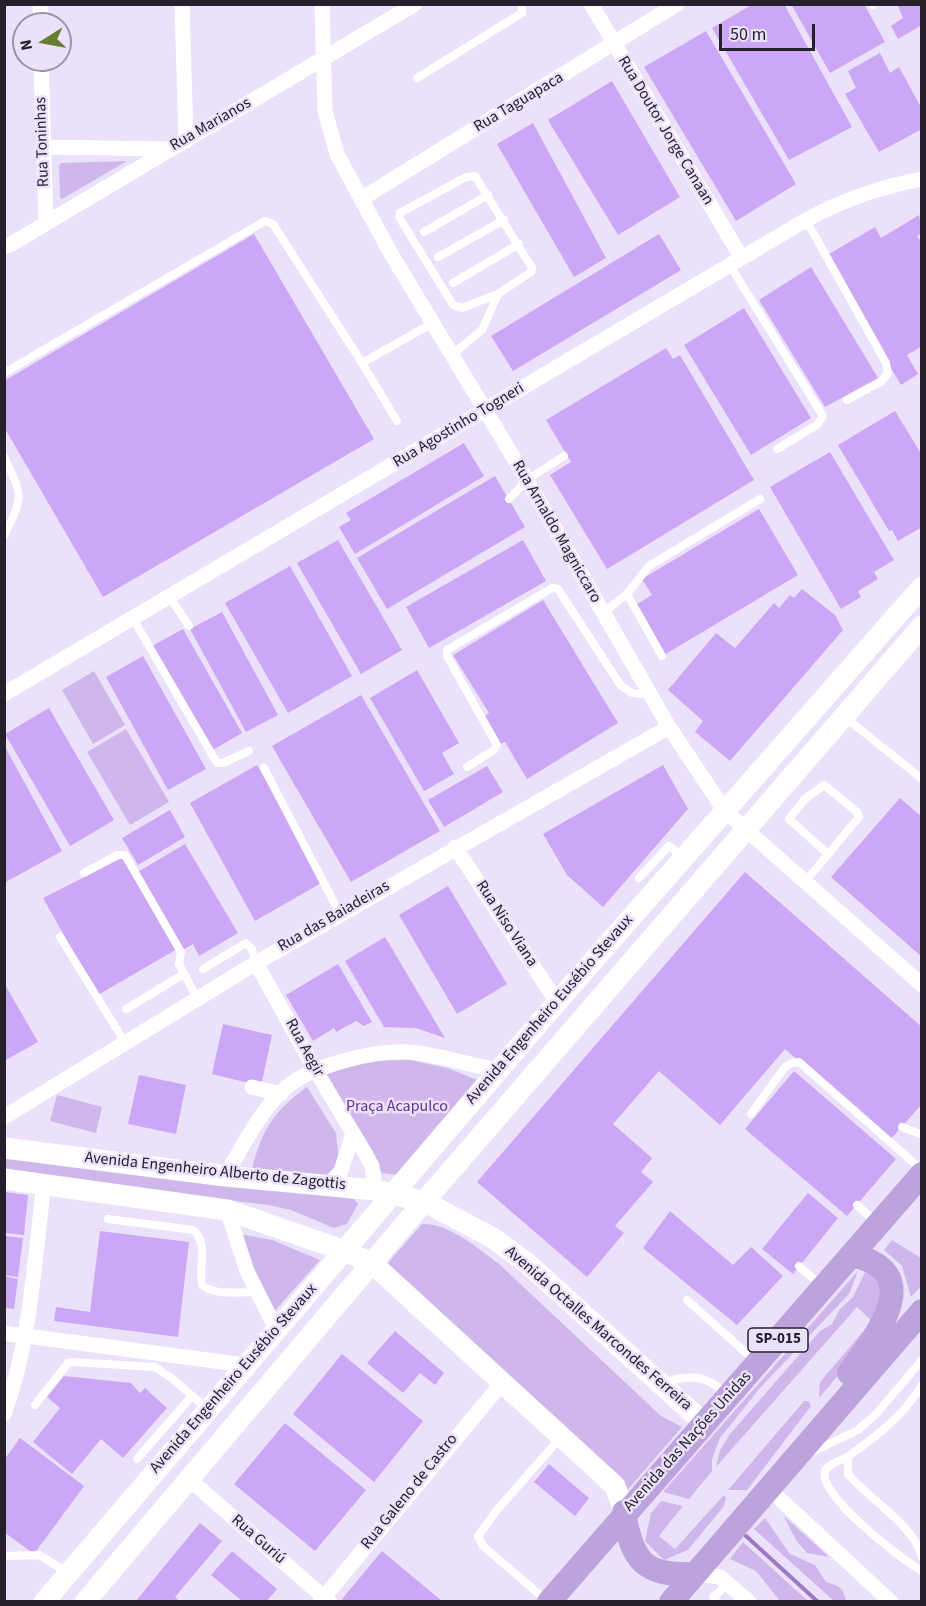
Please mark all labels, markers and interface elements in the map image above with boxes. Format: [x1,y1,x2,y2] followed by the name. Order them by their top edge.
[12,12,72,72] north arrow
[722,12,818,50] scale bar
[730,22,766,47] text: 50 m
[14,38,38,52] text: N
[613,53,717,209] street label: Rua Doutor Jorge Canaan
[471,69,567,137] street label: Rua Taguapaca
[167,94,255,156] street label: Rua Marianos
[32,97,54,187] street label: Rua Toninhas
[390,379,528,473] street label: Rua Agostinho Togneri
[507,457,605,607] street label: Rua Arnaldo Magniccaro
[275,877,393,957] street label: Rua das Baiadeiras
[471,877,541,971] street label: Rua Niso Viana
[462,911,638,1109] street label: Avenida Engenheiro Eusébio Stevaux
[280,1016,328,1080] street label: Rua Aegir
[346,1097,448,1117] park label: Praça Acapulco
[84,1149,346,1195] street label: Avenida Engenheiro Alberto de Zagottis
[501,1243,695,1415] street label: Avenida Octalles Marcondes Ferreira
[146,1280,322,1478] street label: Avenida Engenheiro Eusébio Stevaux
[748,1328,808,1352] road number: SP-015
[620,1368,756,1516] street label: Avenida das Nações Unidas
[358,1431,462,1553] street label: Rua Galeno de Castro
[227,1511,289,1569] street label: Rua Guriú

